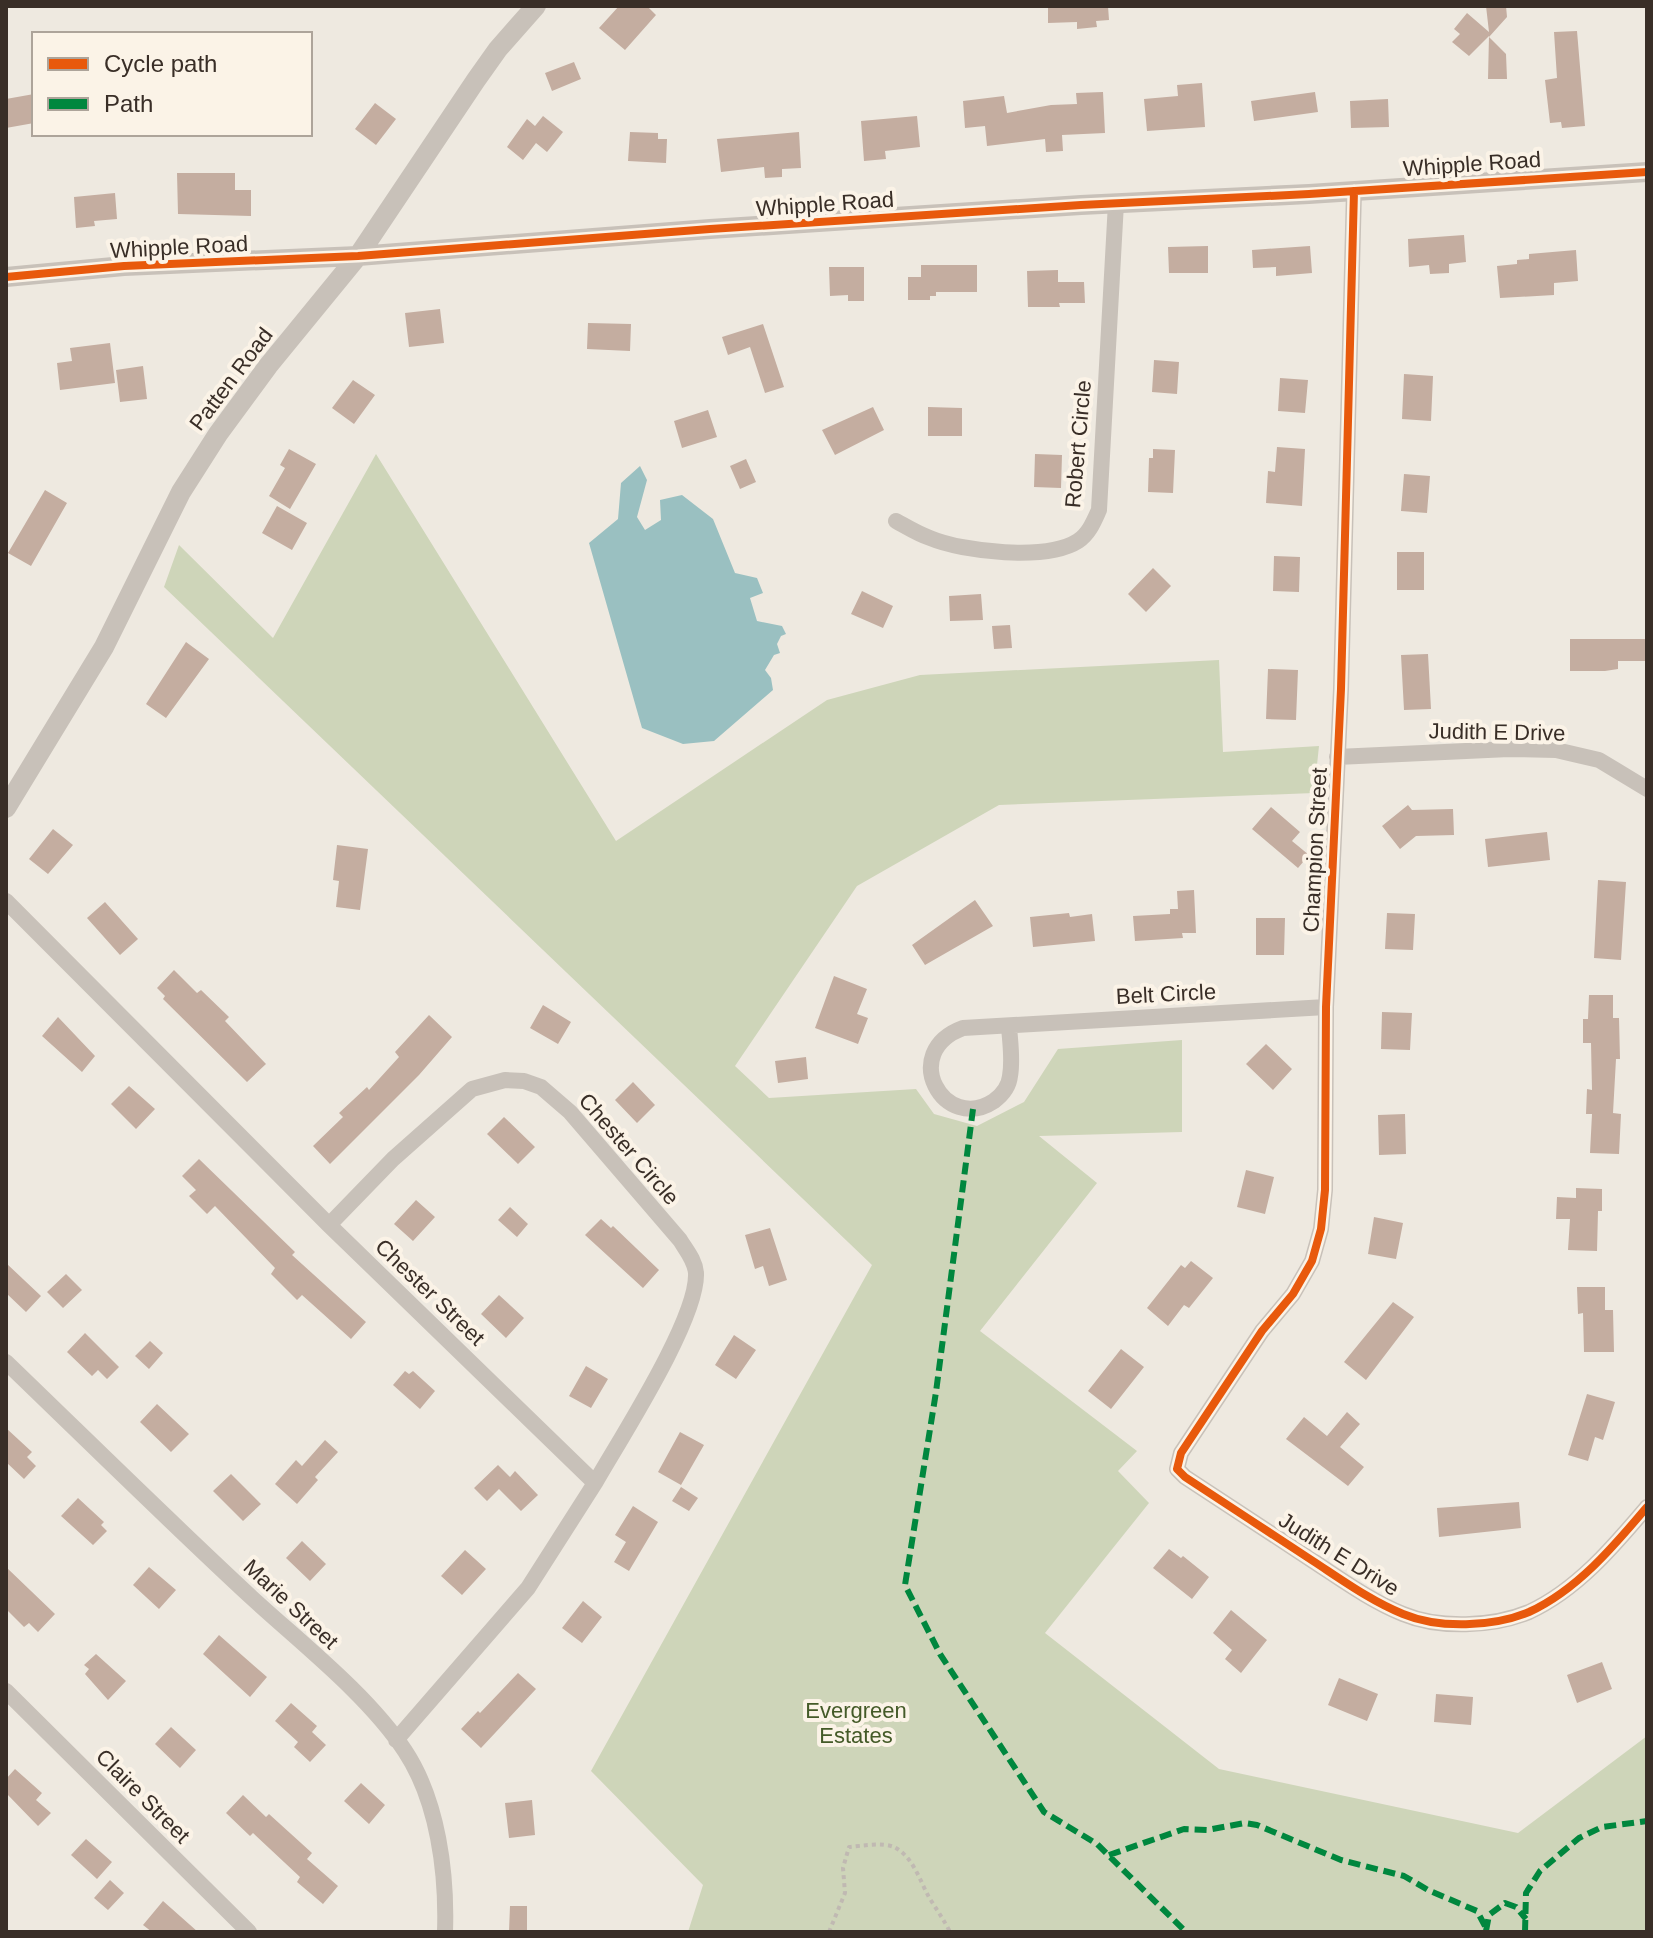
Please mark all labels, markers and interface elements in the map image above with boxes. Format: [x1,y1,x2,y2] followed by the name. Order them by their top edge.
[32,32,312,136] legend
[104,50,217,77] text: Cycle path
[104,90,153,117] text: Path
[1402,147,1542,181] street label: Whipple Road
[755,187,895,221] street label: Whipple Road
[109,231,249,263] street label: Whipple Road
[184,323,278,435] street label: Patten Road
[1060,379,1096,509] street label: Robert Circle
[1428,718,1566,746] street label: Judith E Drive
[1298,767,1332,933] street label: Champion Street
[1115,979,1217,1009] street label: Belt Circle
[574,1088,684,1210] street label: Chester Circle
[370,1234,490,1350] street label: Chester Street
[1274,1507,1404,1601] street label: Judith E Drive
[239,1554,343,1654] street label: Marie Street
[805,1698,907,1748] park label: Evergreen Estates
[91,1744,195,1848] street label: Claire Street

